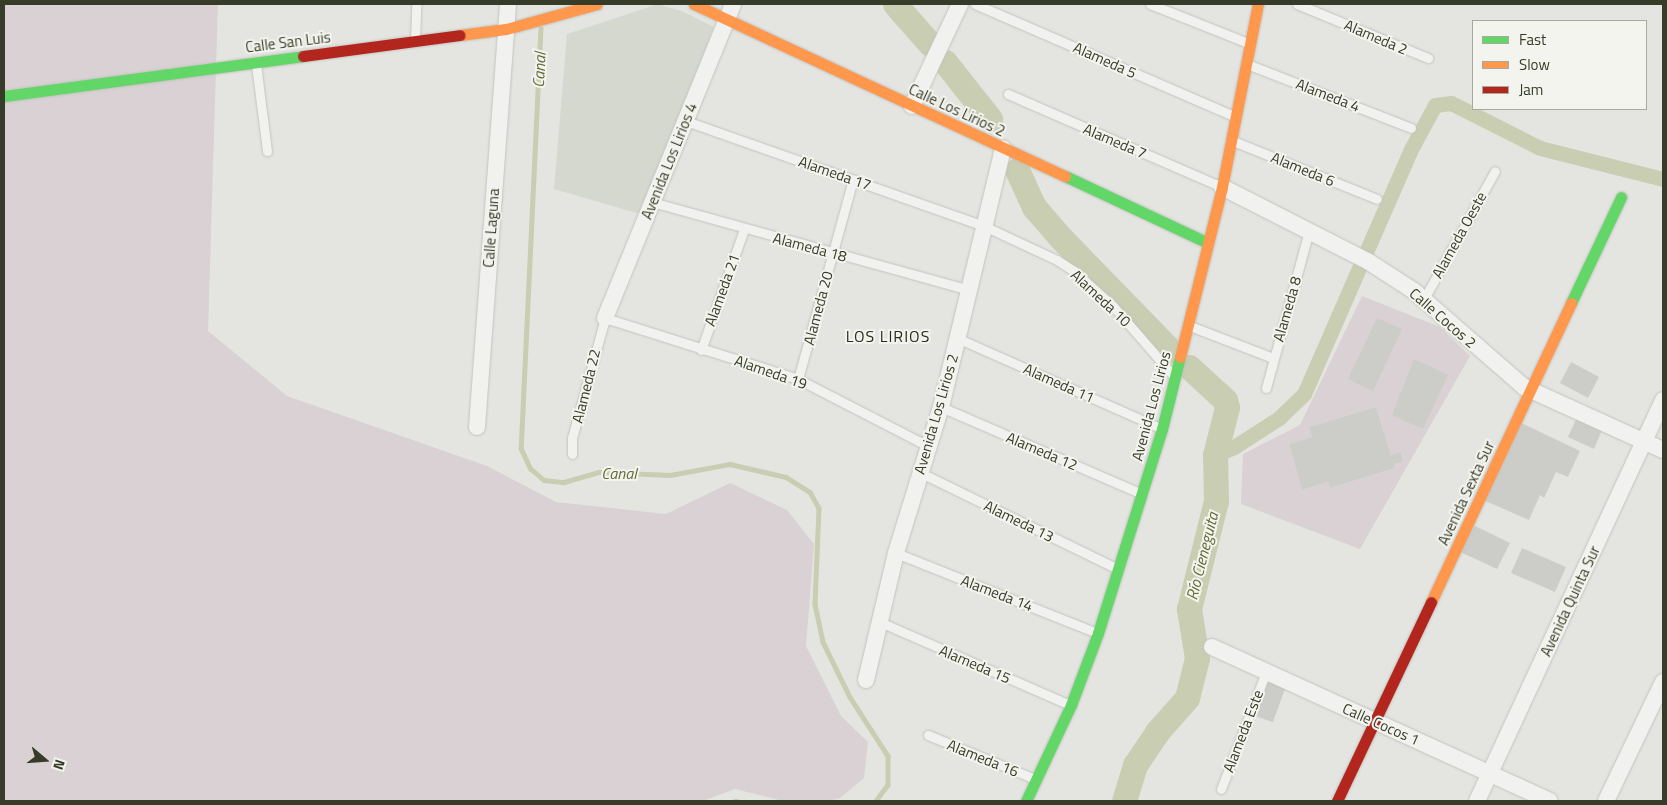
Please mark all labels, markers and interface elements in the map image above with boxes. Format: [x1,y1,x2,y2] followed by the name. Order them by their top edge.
[1342,16,1410,58] street label: Alameda 2
[1472,20,1647,110] legend
[244,28,332,56] street label: Calle San Luis
[1519,28,1546,51] text: Fast
[1071,38,1139,82] street label: Alameda 5
[528,52,550,88] water label: Canal
[1519,53,1550,76] text: Slow
[1293,75,1363,115] street label: Alameda 4
[1519,78,1543,101] text: Jam
[906,80,1008,140] street label: Calle Los Lirios 2
[637,100,701,222] street label: Avenida Los Lirios 4
[1081,120,1149,162] street label: Alameda 7
[1268,148,1338,190] street label: Alameda 6
[796,152,874,194] street label: Alameda 17
[479,188,503,268] street label: Calle Laguna
[1428,189,1490,281] street label: Alameda Oeste
[771,229,849,265] street label: Alameda 18
[701,251,743,329] street label: Alameda 21
[1067,266,1135,330] street label: Alameda 10
[800,269,836,347] street label: Alameda 20
[1269,274,1305,344] street label: Alameda 8
[1406,284,1480,352] street label: Calle Cocos 2
[844,326,932,346] district label: LOS LIRIOS
[568,347,604,425] street label: Alameda 22
[1128,349,1174,463] street label: Avenida Los Lirios
[732,351,810,393] street label: Alameda 19
[910,352,962,476] street label: Avenida Los Lirios 2
[1021,359,1097,407] street label: Alameda 11
[1004,428,1080,474] street label: Alameda 12
[1434,438,1498,548] street label: Avenida Sexta Sur
[601,463,637,483] water label: Canal
[981,496,1057,546] street label: Alameda 13
[1182,510,1222,602] water label: Río Cieneguita
[1536,543,1604,659] street label: Avenida Quinta Sur
[958,571,1036,615] street label: Alameda 14
[937,641,1013,687] street label: Alameda 15
[1219,687,1267,775] street label: Alameda Este
[1340,699,1422,749] street label: Calle Cocos 1
[20,735,70,785] north arrow
[945,735,1021,781] street label: Alameda 16
[48,757,71,773] text: N

